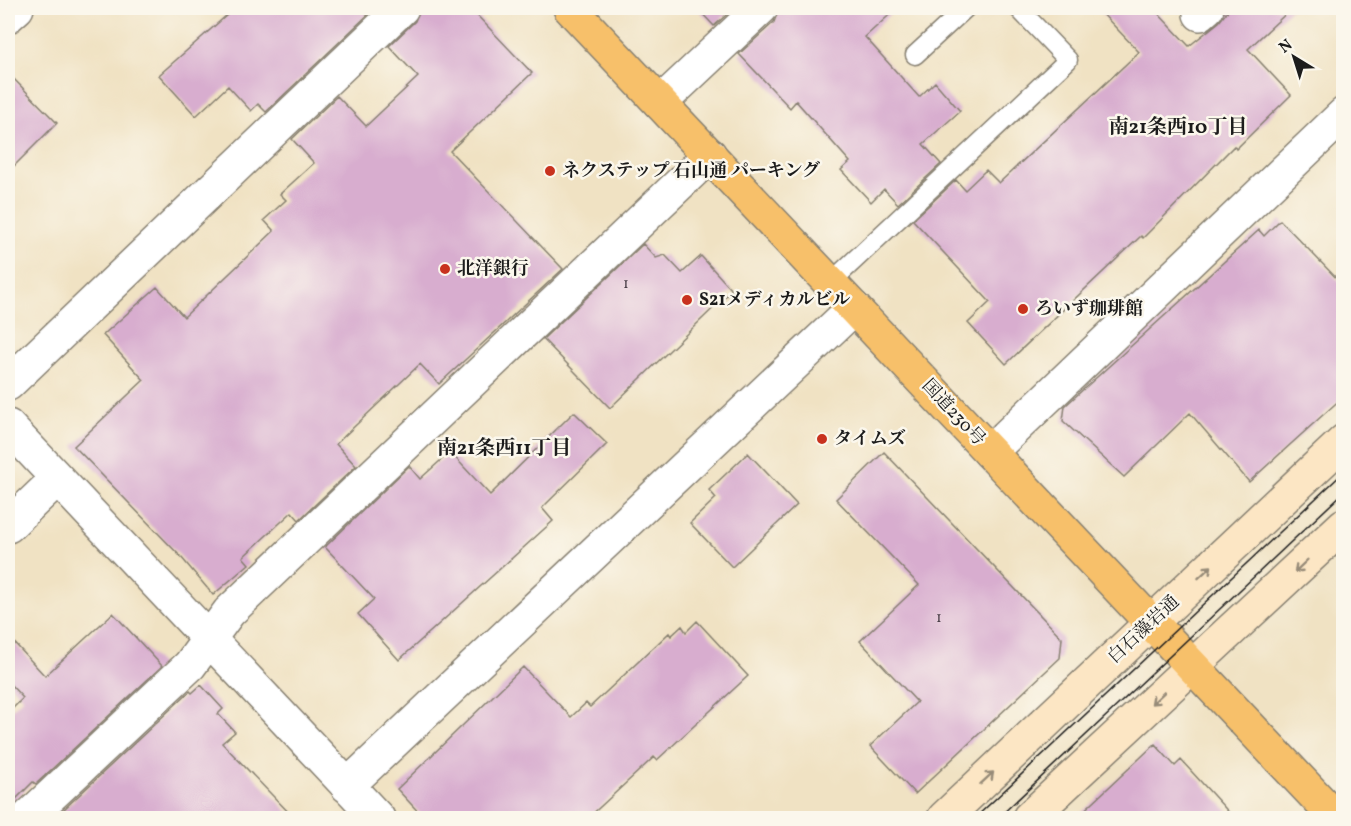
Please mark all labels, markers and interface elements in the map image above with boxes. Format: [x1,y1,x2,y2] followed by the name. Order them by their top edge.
[1264,27,1324,87] north arrow
[1275,34,1298,59] text: N
[1109,114,1247,142] district label: 南21条西10丁目
[562,159,820,184] place label: ネクステップ 石山通 パーキング
[543,164,557,178] marker: ネクステップ 石山通 パーキング
[457,257,529,282] place label: 北洋銀行
[438,262,452,276] marker: 北洋銀行
[623,274,629,295] house number: 1
[699,288,850,313] place label: S21メディカルビル
[680,293,694,307] marker: S21メディカルビル
[1035,297,1143,322] place label: ろいず珈琲館
[1016,302,1030,316] marker: ろいず珈琲館
[916,374,990,452] street label: 国道230号
[834,427,906,452] place label: タイムズ
[815,432,829,446] marker: タイムズ
[437,435,571,463] district label: 南21条西11丁目
[1294,558,1309,573] one-way arrow
[1197,565,1212,579] one-way arrow
[1103,590,1185,670] street label: 白石藻岩通
[936,608,942,629] house number: 1
[1150,690,1165,705] one-way arrow
[979,772,994,786] one-way arrow

